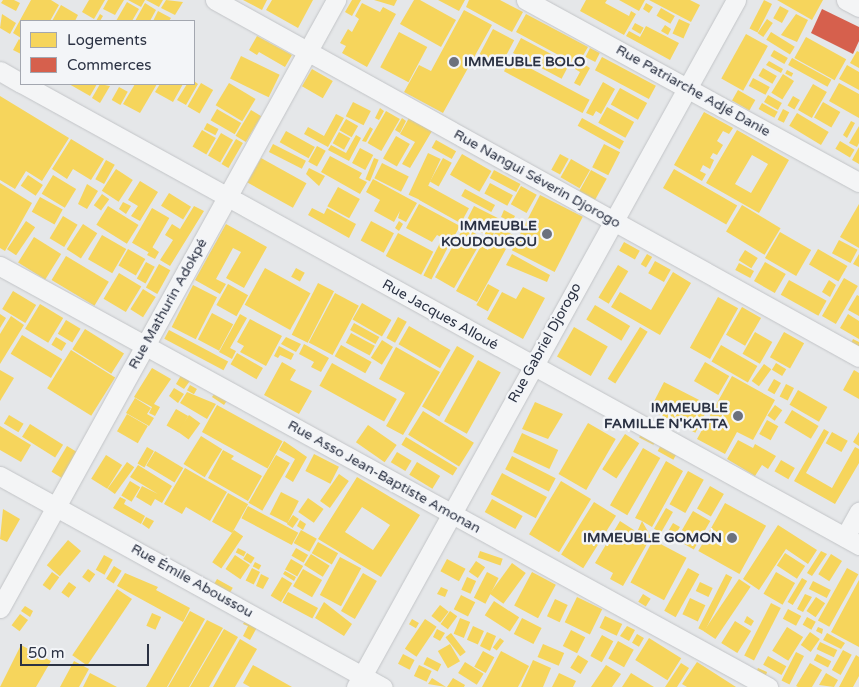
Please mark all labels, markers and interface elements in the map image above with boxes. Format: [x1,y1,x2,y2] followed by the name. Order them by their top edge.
[20,20,195,85] legend
[67,31,147,49] text: Logements
[613,41,773,141] street label: Rue Patriarche Adjé Danie
[464,54,585,70] place label: IMMEUBLE BOLO
[67,56,151,74] text: Commerces
[448,56,460,68] marker: IMMEUBLE BOLO
[451,126,623,232] street label: Rue Nangui Séverin Djorogo
[441,218,537,250] place label: IMMEUBLE KOUDOUGOU
[541,228,553,240] marker: IMMEUBLE KOUDOUGOU
[125,236,211,372] street label: Rue Mathurin Adokpé
[379,276,501,354] street label: Rue Jacques Alloué
[505,280,585,406] street label: Rue Gabriel Djorogo
[604,400,728,432] place label: IMMEUBLE FAMILLE N'KATTA
[732,410,744,422] marker: IMMEUBLE FAMILLE N'KATTA
[285,417,483,537] street label: Rue Asso Jean-Baptiste Amonan
[583,530,722,546] place label: IMMEUBLE GOMON
[726,532,738,544] marker: IMMEUBLE GOMON
[128,540,256,622] street label: Rue Émile Aboussou
[22,634,151,666] scale bar
[28,644,65,662] text: 50 m

